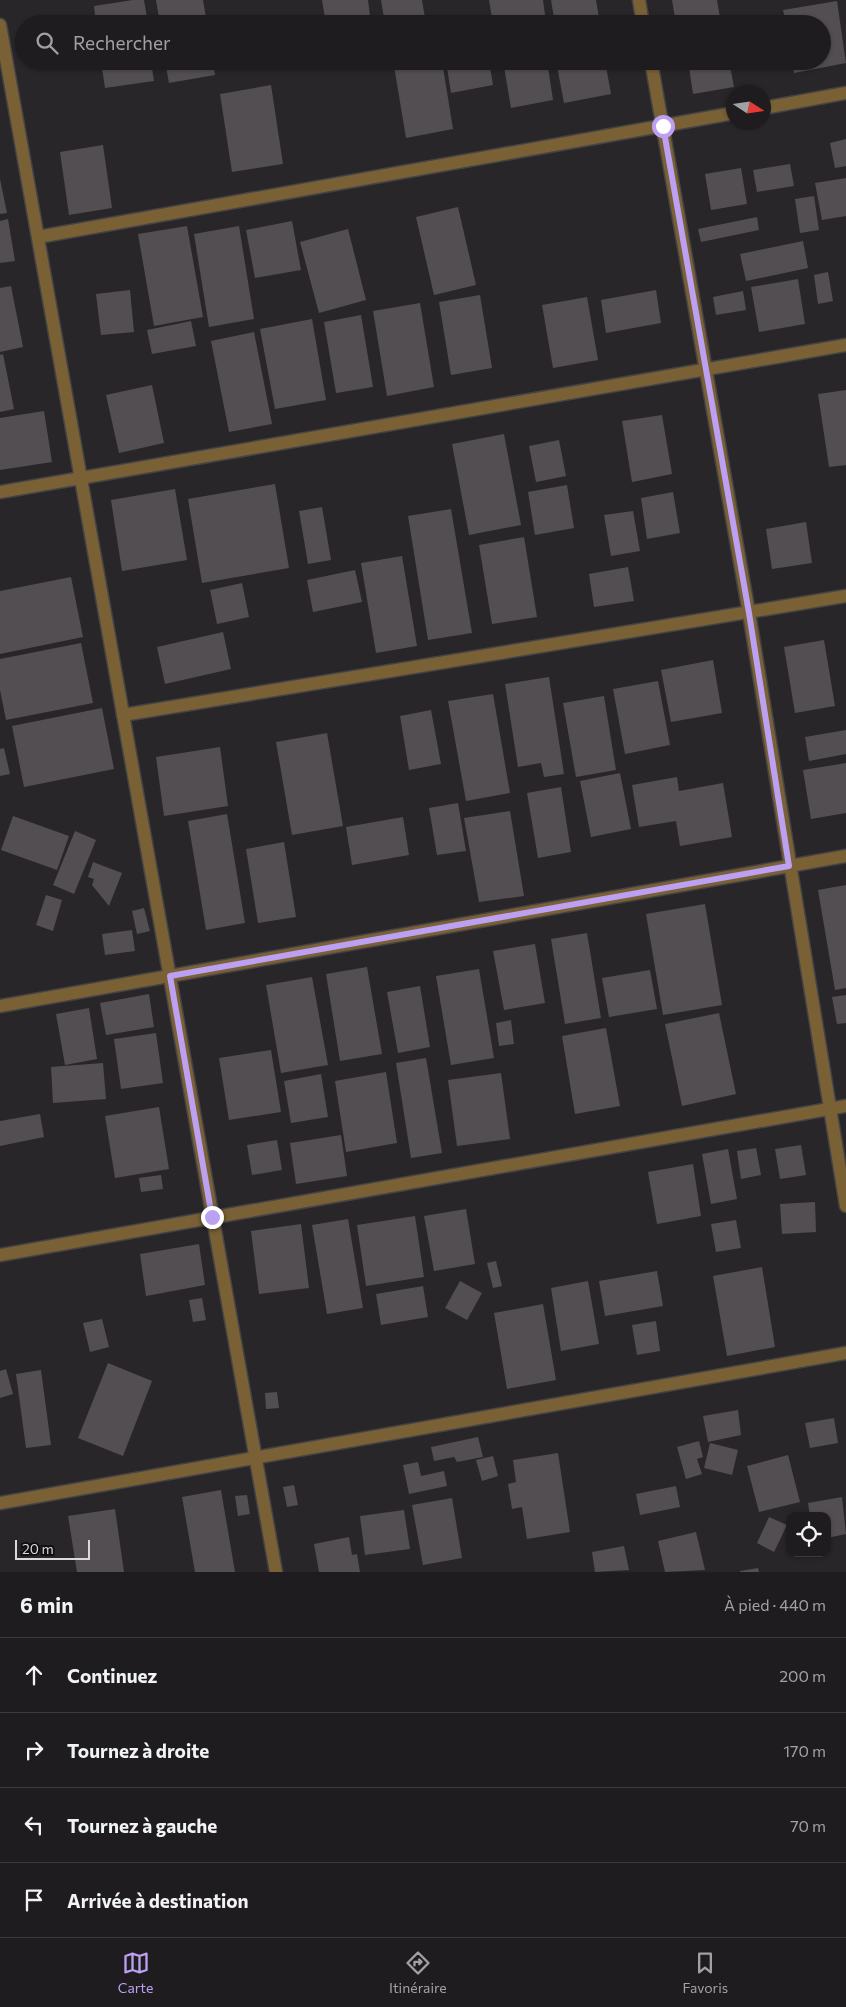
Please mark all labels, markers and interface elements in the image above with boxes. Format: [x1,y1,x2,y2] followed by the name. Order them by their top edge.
[15,15,831,70] search box
[33,29,61,57] icon: search
[73,31,171,54] text: Rechercher
[726,85,771,130] north arrow
[652,115,675,138] route start
[201,1206,224,1229] route end
[786,1512,831,1557] map controls
[786,1512,831,1557] button: locate
[15,1537,90,1560] scale bar
[22,1540,54,1557] text: 20 m
[20,1592,73,1617] text: 6 min
[724,1595,826,1614] text: À pied · 440 m
[20,1661,48,1689] icon: ahead
[67,1664,157,1687] text: Continuez
[779,1666,826,1685] text: 200 m
[20,1736,48,1764] icon: right
[67,1739,209,1762] text: Tournez à droite
[783,1741,826,1760] text: 170 m
[20,1811,48,1839] icon: left
[67,1814,217,1837] text: Tournez à gauche
[790,1816,826,1835] text: 70 m
[20,1886,48,1914] icon: arrive
[67,1889,249,1912] text: Arrivée à destination
[118,1949,153,1996] tab: Carte
[389,1949,447,1996] tab: Itinéraire
[682,1949,728,1996] tab: Favoris

